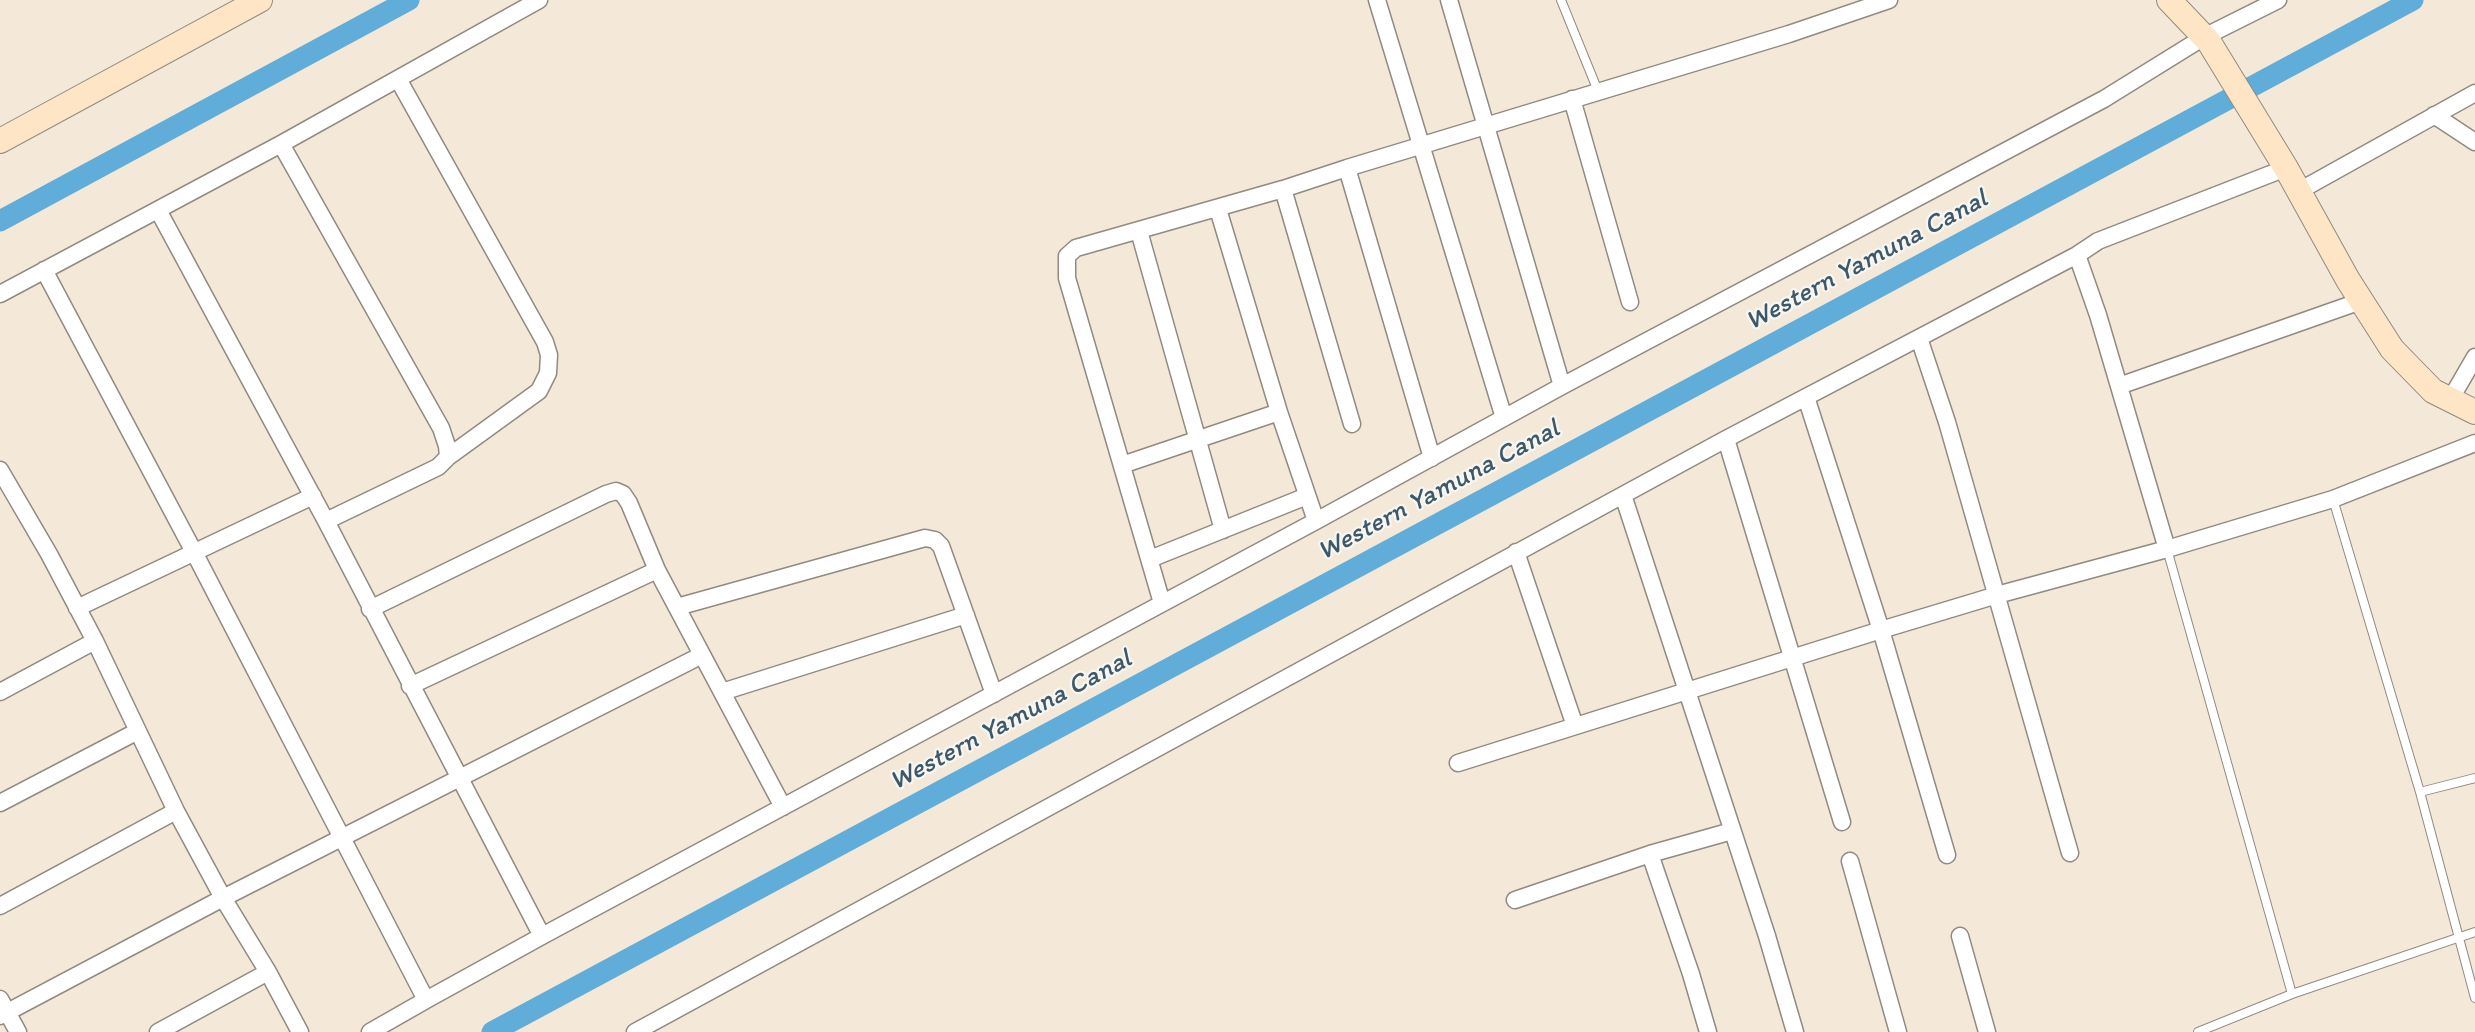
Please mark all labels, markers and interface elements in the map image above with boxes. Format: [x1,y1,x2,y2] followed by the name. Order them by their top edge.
[1741,184,1993,338] water label: Western Yamuna Canal
[1313,414,1565,568] water label: Western Yamuna Canal
[885,644,1137,798] water label: Western Yamuna Canal

